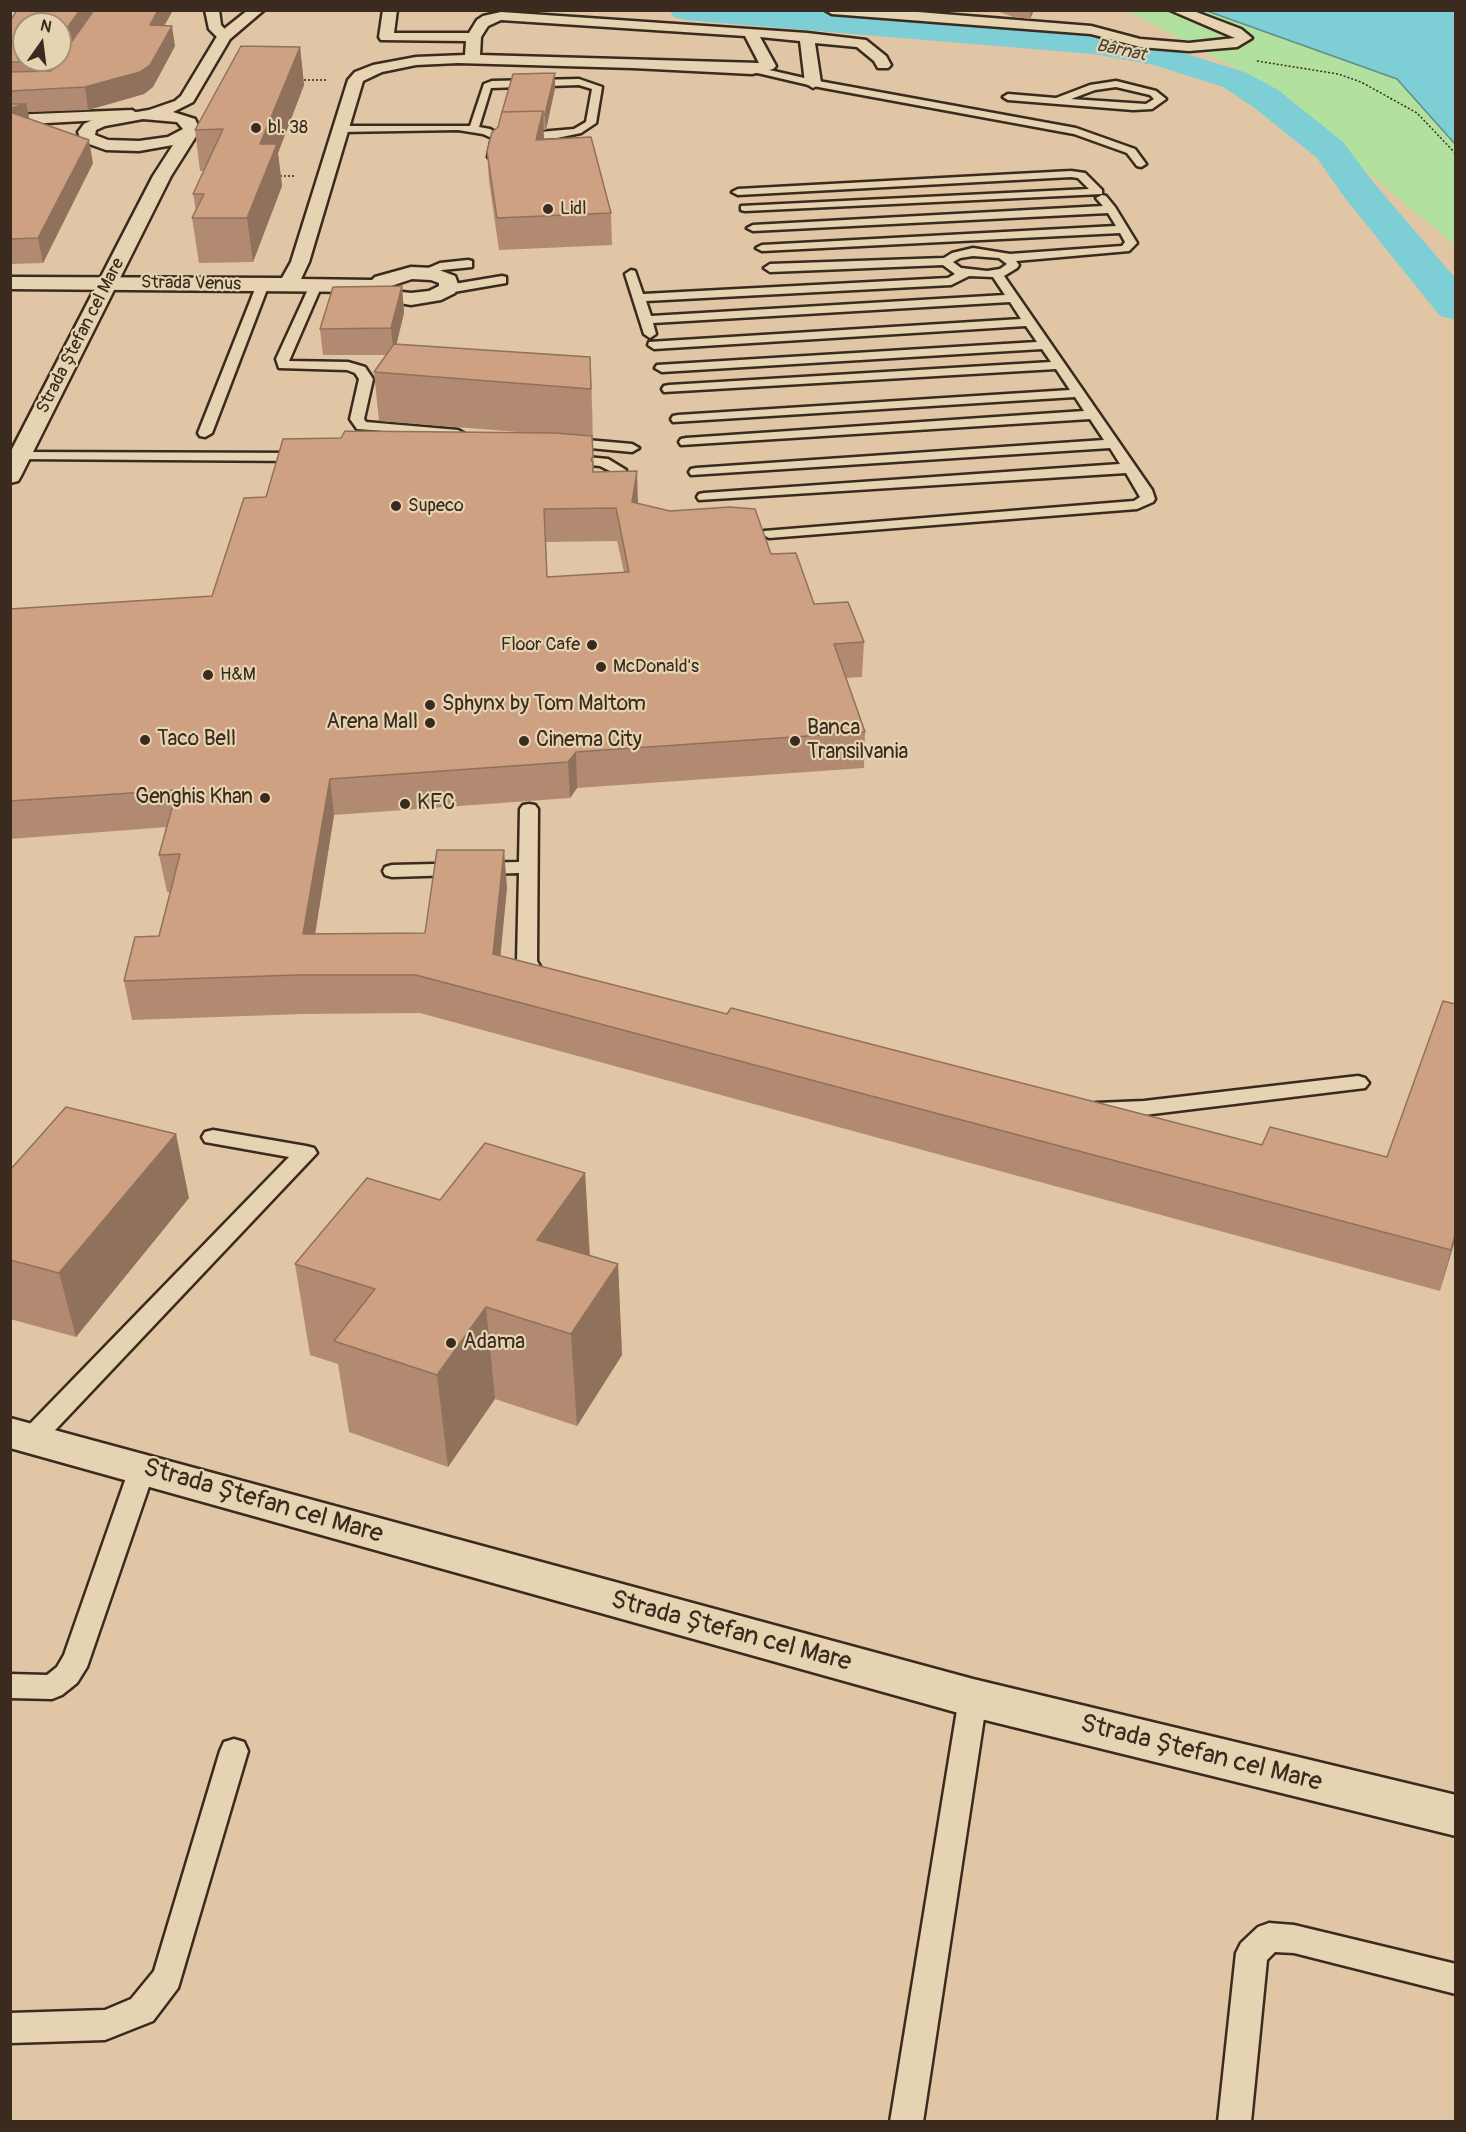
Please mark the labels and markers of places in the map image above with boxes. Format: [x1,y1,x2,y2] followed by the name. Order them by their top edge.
[268,117,308,139] place label: bl. 38
[249,121,263,135] marker: bl. 38
[560,198,586,220] place label: Lidl
[541,202,555,216] marker: Lidl
[408,495,464,517] place label: Supeco
[389,499,403,513] marker: Supeco
[501,634,580,656] place label: Floor Cafe
[585,638,599,652] marker: Floor Cafe
[613,656,699,678] place label: McDonald's
[594,660,608,674] marker: McDonald's
[220,664,256,686] place label: H&M
[201,668,215,682] marker: H&M
[442,692,646,718] place label: Sphynx by Tom Maltom
[423,698,437,712] marker: Sphynx by Tom Maltom
[326,710,418,736] place label: Arena Mall
[423,716,437,730] marker: Arena Mall
[807,716,908,766] place label: Banca Transilvania
[157,727,236,753] place label: Taco Bell
[536,728,642,754] place label: Cinema City
[138,733,152,747] marker: Taco Bell
[517,734,531,748] marker: Cinema City
[788,734,802,748] marker: Banca Transilvania
[135,785,253,811] place label: Genghis Khan
[258,791,272,805] marker: Genghis Khan
[417,791,455,817] place label: KFC
[398,797,412,811] marker: KFC
[463,1330,525,1356] place label: Adama
[444,1336,458,1350] marker: Adama

